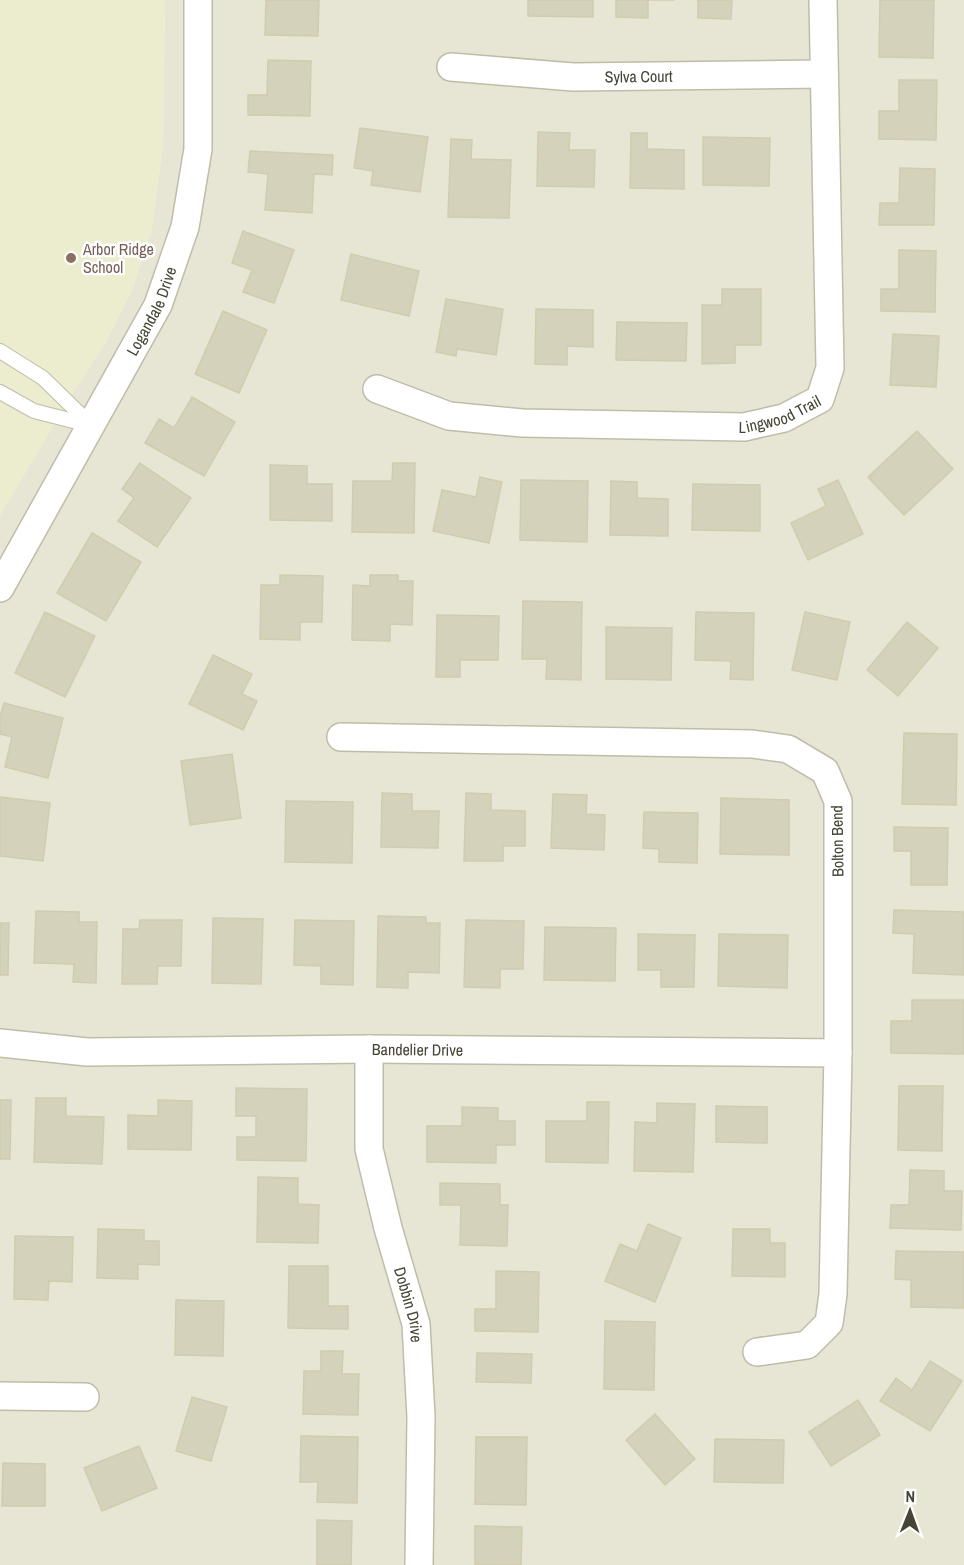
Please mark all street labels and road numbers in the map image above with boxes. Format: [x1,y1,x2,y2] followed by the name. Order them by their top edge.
[605,65,673,88] street label: Sylva Court
[121,264,181,360] street label: Logandale Drive
[738,390,824,438] street label: Lingwood Trail
[825,805,849,877] street label: Bolton Bend
[372,1038,463,1061] street label: Bandelier Drive
[389,1264,428,1343] street label: Dobbin Drive

